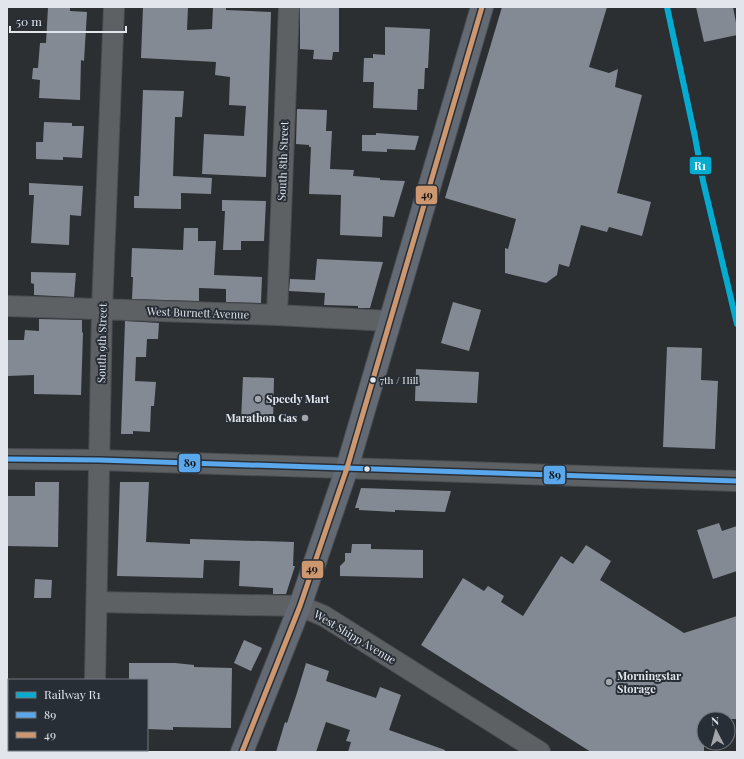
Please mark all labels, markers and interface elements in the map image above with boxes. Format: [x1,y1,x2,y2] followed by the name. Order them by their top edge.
[10,8,126,34] scale bar
[16,13,42,29] text: 50 m
[274,121,291,201] street label: South 8th Street
[689,156,712,175] line badge: R1
[694,158,706,173] text: R1
[415,185,438,205] line badge: 49
[421,187,433,202] text: 49
[93,303,110,383] street label: South 9th Street
[146,303,250,322] street label: West Burnett Avenue
[380,373,419,387] place label: 7th / Hill
[368,375,378,385] marker: 7th / Hill
[266,391,330,406] place label: Speedy Mart
[253,394,263,404] marker: Speedy Mart
[225,410,297,425] place label: Marathon Gas
[300,413,310,423] marker: Marathon Gas
[178,453,201,473] line badge: 89
[184,455,196,470] text: 89
[362,464,372,474] unlabelled marker
[543,465,566,485] line badge: 89
[549,467,561,482] text: 89
[301,560,324,579] line badge: 49
[306,561,318,576] text: 49
[311,606,399,667] street label: West Shipp Avenue
[617,668,682,696] place label: Morningstar Storage
[604,677,614,687] marker: Morningstar Storage
[8,679,148,751] legend
[44,686,101,702] text: Railway R1
[44,706,56,722] text: 89
[696,711,736,751] north arrow
[710,713,720,728] text: N
[44,726,56,742] text: 49

